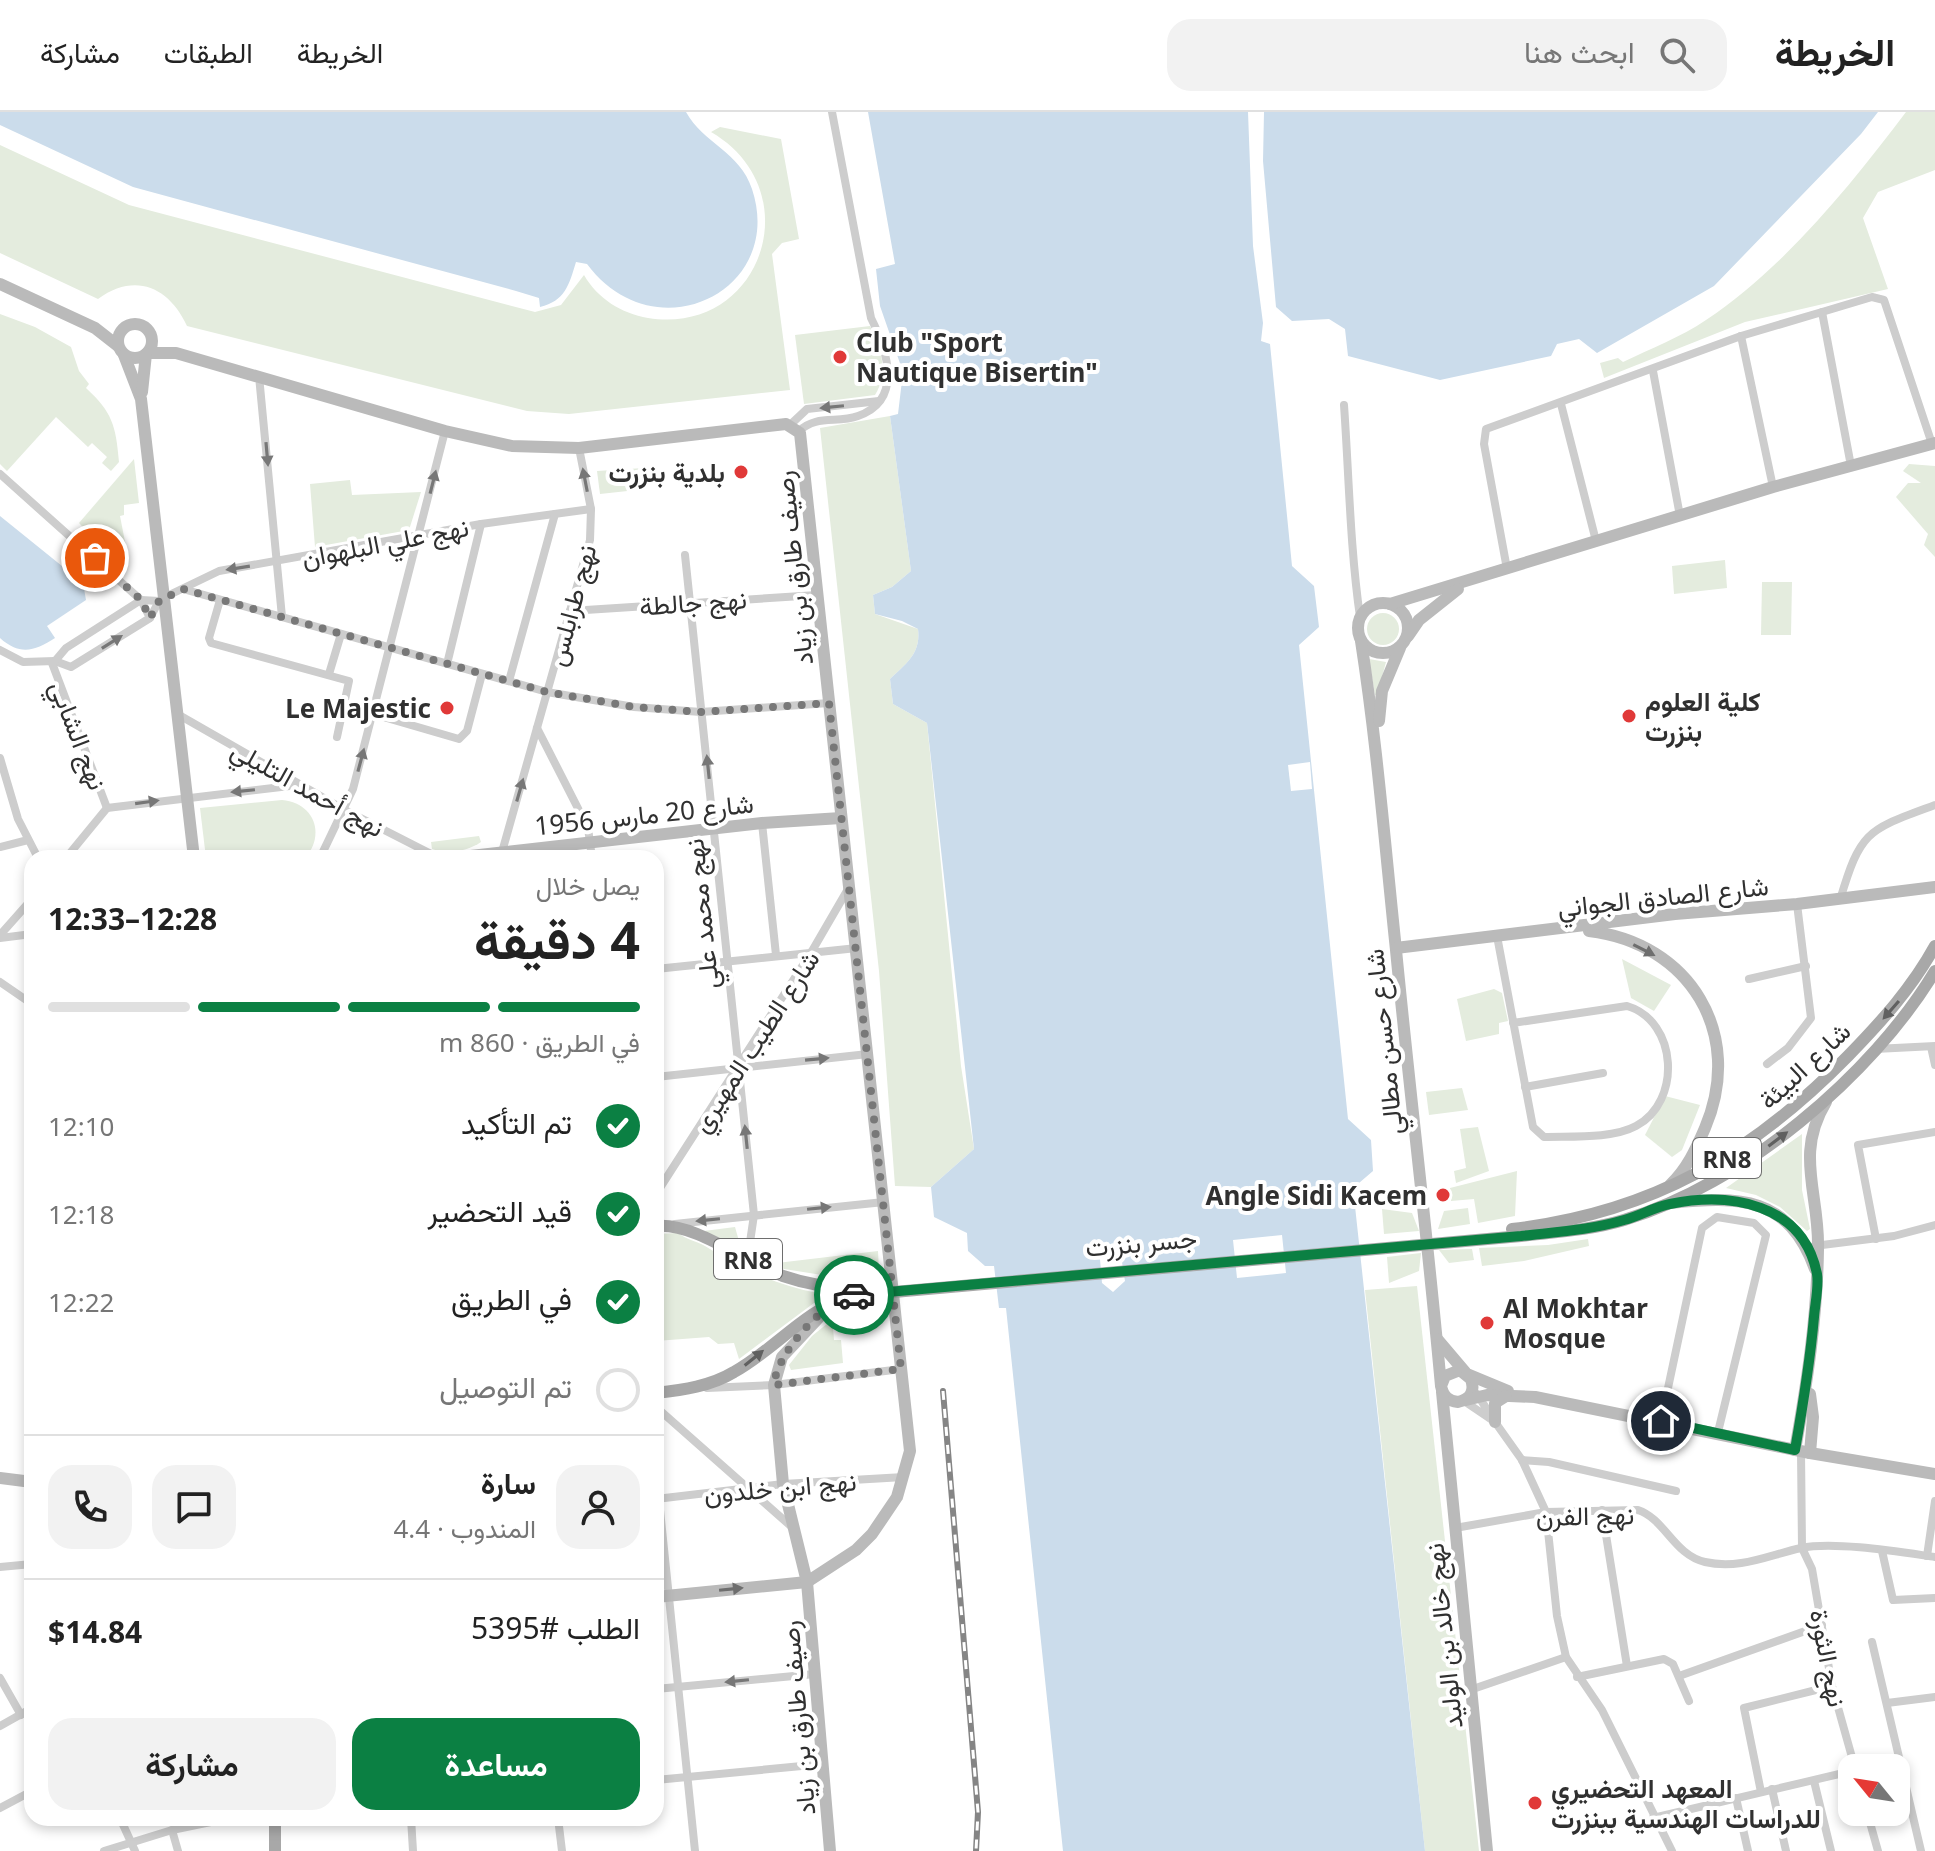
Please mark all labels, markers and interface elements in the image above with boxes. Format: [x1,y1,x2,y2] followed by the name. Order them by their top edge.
[1167,19,1727,91] search box
[1775,25,1895,77] text: الخريطة
[1524,31,1635,72] text: ابحث هنا
[40,33,120,71] text: مشاركة
[164,33,253,71] text: الطبقات
[297,33,383,71] text: الخريطة
[1655,33,1699,77] icon: search
[856,324,1098,390] place label: Club "Sport Nautique Bisertin"
[831,348,849,366] marker: Club "Sport Nautique Bisertin"
[819,400,844,413] one-way arrow
[260,442,273,467] one-way arrow
[609,454,725,490] place label: بلدية بنزرت
[732,463,750,481] marker: بلدية بنزرت
[579,467,591,492] one-way arrow
[427,469,440,494] one-way arrow
[765,469,821,667] street label: رصيف طارق بن زياد
[298,508,472,580] street label: نهج علي البلهوان
[61,524,129,592] pin
[73,536,117,580] icon: bag
[538,540,605,670] street label: نهج طرابلس
[225,562,250,575] one-way arrow
[638,580,748,625] street label: نهج جالطة
[101,635,123,649] one-way arrow
[38,675,116,796] street label: نهج الشابي
[1645,683,1761,749] place label: كلية العلوم بنزرت
[285,690,431,726] place label: Le Majestic
[438,699,456,717] marker: Le Majestic
[1620,707,1638,725] marker: كلية العلوم بنزرت
[223,731,391,849] street label: نهج أحمد التليلي
[355,748,367,773] one-way arrow
[701,754,714,779] one-way arrow
[514,777,527,801] one-way arrow
[230,784,255,797] one-way arrow
[533,785,755,844] street label: شارع 20 مارس 1956
[135,795,160,808] one-way arrow
[675,837,731,991] street label: نهج محمد علي
[536,867,640,903] text: يصل خلال
[1556,867,1771,929] street label: شارع الصادق الجواني
[48,898,217,939] text: 12:28–12:33
[474,903,640,974] text: 4 دقيقة
[683,943,831,1141] street label: شارع الطيب المهيري
[1632,943,1655,956] one-way arrow
[1355,947,1415,1137] street label: شارع حسن مطالي
[1883,999,1900,1019] one-way arrow
[1750,1013,1859,1118] street label: شارع البيئة
[439,1024,640,1060] text: في الطريق · 860 m
[805,1052,830,1065] one-way arrow
[461,1102,572,1143] text: تم التأكيد
[596,1104,640,1148] icon: check
[48,1108,114,1144] text: 12:10
[740,1124,753,1149] one-way arrow
[1768,1131,1789,1147] one-way arrow
[1693,1138,1761,1178] road number: RN8
[1205,1177,1427,1213] place label: Angle Sidi Kacem
[1434,1186,1452,1204] marker: Angle Sidi Kacem
[428,1190,572,1231] text: قيد التحضير
[596,1192,640,1236] icon: check
[48,1196,114,1232] text: 12:18
[807,1202,832,1215] one-way arrow
[695,1214,720,1227] one-way arrow
[1084,1219,1198,1265] street label: جسر بنزرت
[714,1239,782,1279] road number: RN8
[814,1255,894,1335] courier
[832,1273,876,1317] icon: car
[451,1278,572,1319] text: في الطريق
[596,1280,640,1324] icon: check
[48,1284,114,1320] text: 12:22
[1503,1290,1648,1356] place label: Al Mokhtar Mosque
[1478,1314,1496,1332] marker: Al Mokhtar Mosque
[744,1350,764,1367] one-way arrow
[439,1366,572,1407] text: تم التوصيل
[1627,1387,1695,1455] pin
[1639,1399,1683,1443] icon: home
[481,1462,536,1503] text: سارة
[702,1462,858,1513] street label: نهج ابن خلدون
[48,1465,132,1549] button: phone
[152,1465,236,1549] button: chat
[556,1465,640,1549] button: person
[1536,1496,1635,1535] street label: نهج الفرن
[393,1510,536,1546] text: المندوب · 4.4
[1415,1541,1472,1731] street label: نهج خالد بن الوليد
[719,1583,744,1596] one-way arrow
[1801,1606,1856,1710] street label: نهج الثورة
[471,1607,640,1648] text: الطلب #5395
[48,1611,142,1652] text: $14.84
[771,1619,823,1817] street label: رصيف طارق بن زياد
[724,1675,749,1688] one-way arrow
[48,1718,336,1810] button: مشاركة
[352,1718,640,1810] button: مساعدة
[1838,1754,1910,1826] north arrow
[1838,1754,1910,1826] map controls
[1551,1770,1821,1836] place label: المعهد التحضيري للدراسات الهندسية ببنزرت
[1526,1794,1544,1812] marker: المعهد التحضيري للدراسات الهندسية ببنزرت

